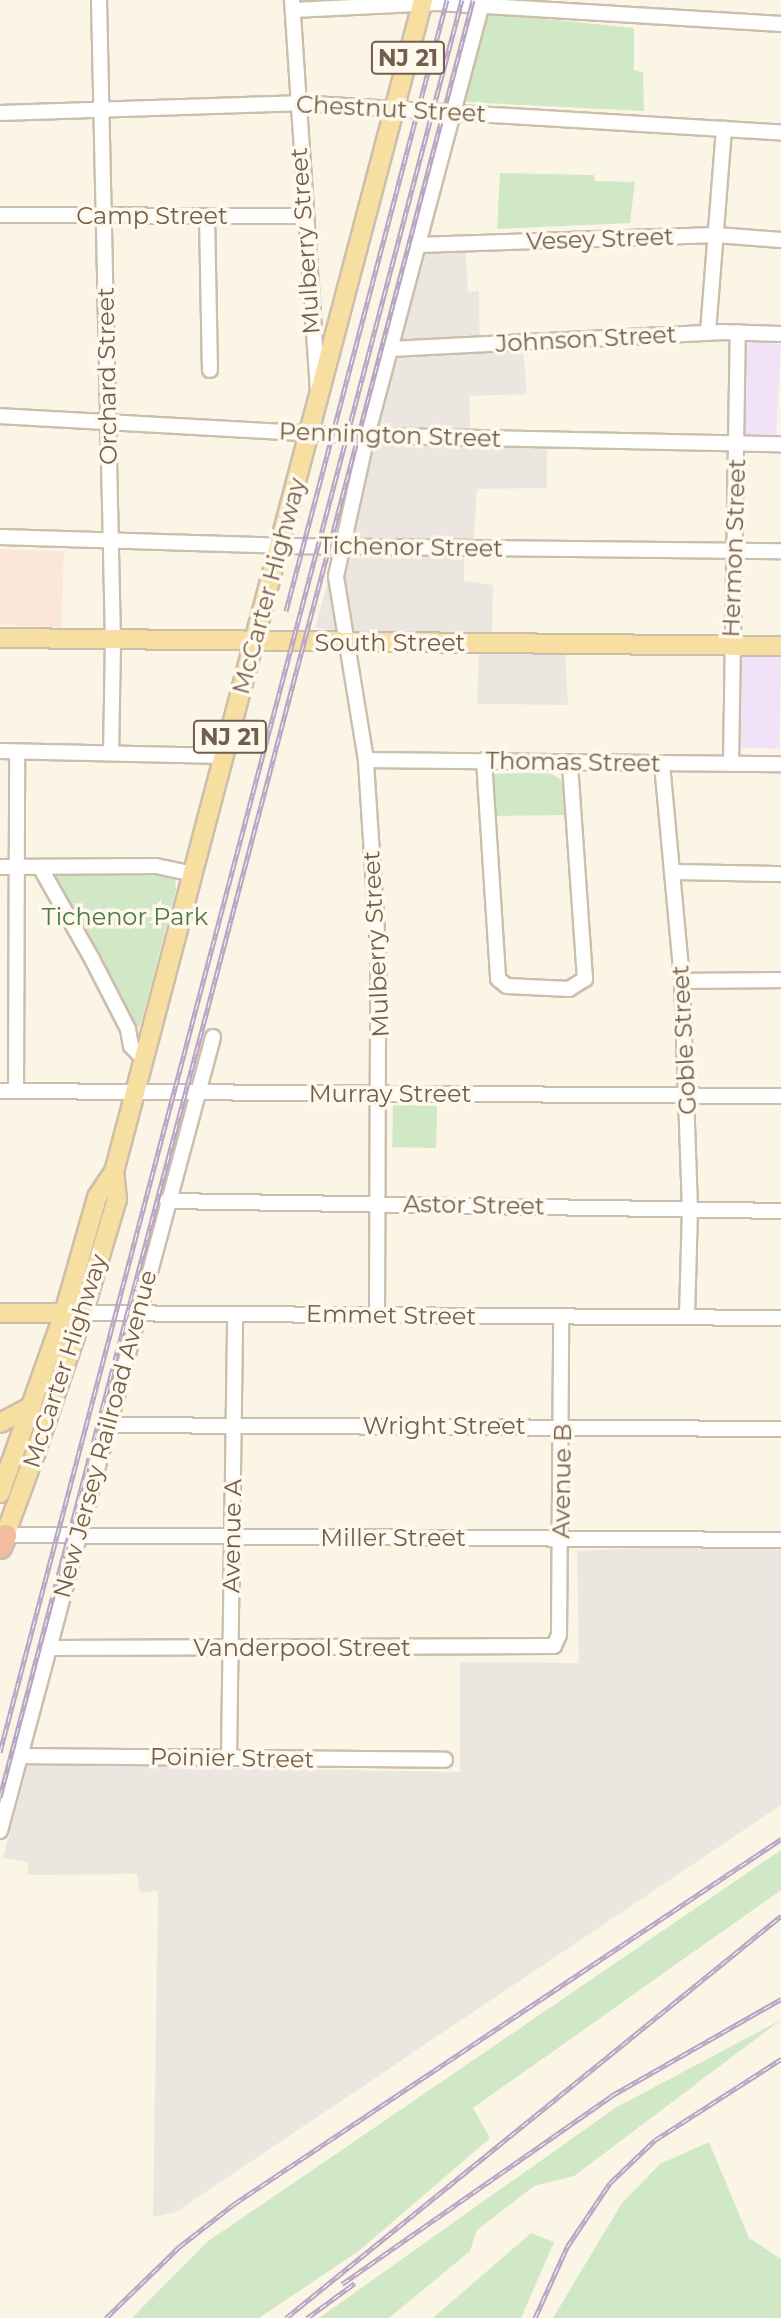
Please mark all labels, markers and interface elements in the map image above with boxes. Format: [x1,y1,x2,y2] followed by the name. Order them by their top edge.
[370,39,446,78] road number: NJ 21
[295,90,487,128] street label: Chestnut Street
[284,147,326,335] street label: Mulberry Street
[76,202,228,230] street label: Camp Street
[526,222,674,256] street label: Vesey Street
[91,287,123,465] street label: Orchard Street
[495,320,677,358] street label: Johnson Street
[278,417,502,453] street label: Pennington Street
[716,458,752,638] street label: Hermon Street
[226,475,312,697] street label: McCarter Highway
[319,531,503,563] street label: Tichenor Street
[315,629,465,657] street label: South Street
[191,718,268,757] road number: NJ 21
[485,746,661,778] street label: Thomas Street
[357,850,395,1038] street label: Mulberry Street
[42,903,208,931] park label: Tichenor Park
[666,965,702,1115] street label: Goble Street
[309,1080,471,1108] street label: Murray Street
[403,1189,545,1221] street label: Astor Street
[17,1251,113,1471] street label: McCarter Highway
[47,1267,163,1601] street label: New Jersey Railroad Avenue
[306,1299,476,1331] street label: Emmet Street
[363,1412,525,1440] street label: Wright Street
[547,1423,577,1539] street label: Avenue B
[217,1479,247,1593] street label: Avenue A
[320,1524,466,1552] street label: Miller Street
[193,1634,411,1662] street label: Vanderpool Street
[150,1742,314,1774] street label: Poinier Street

